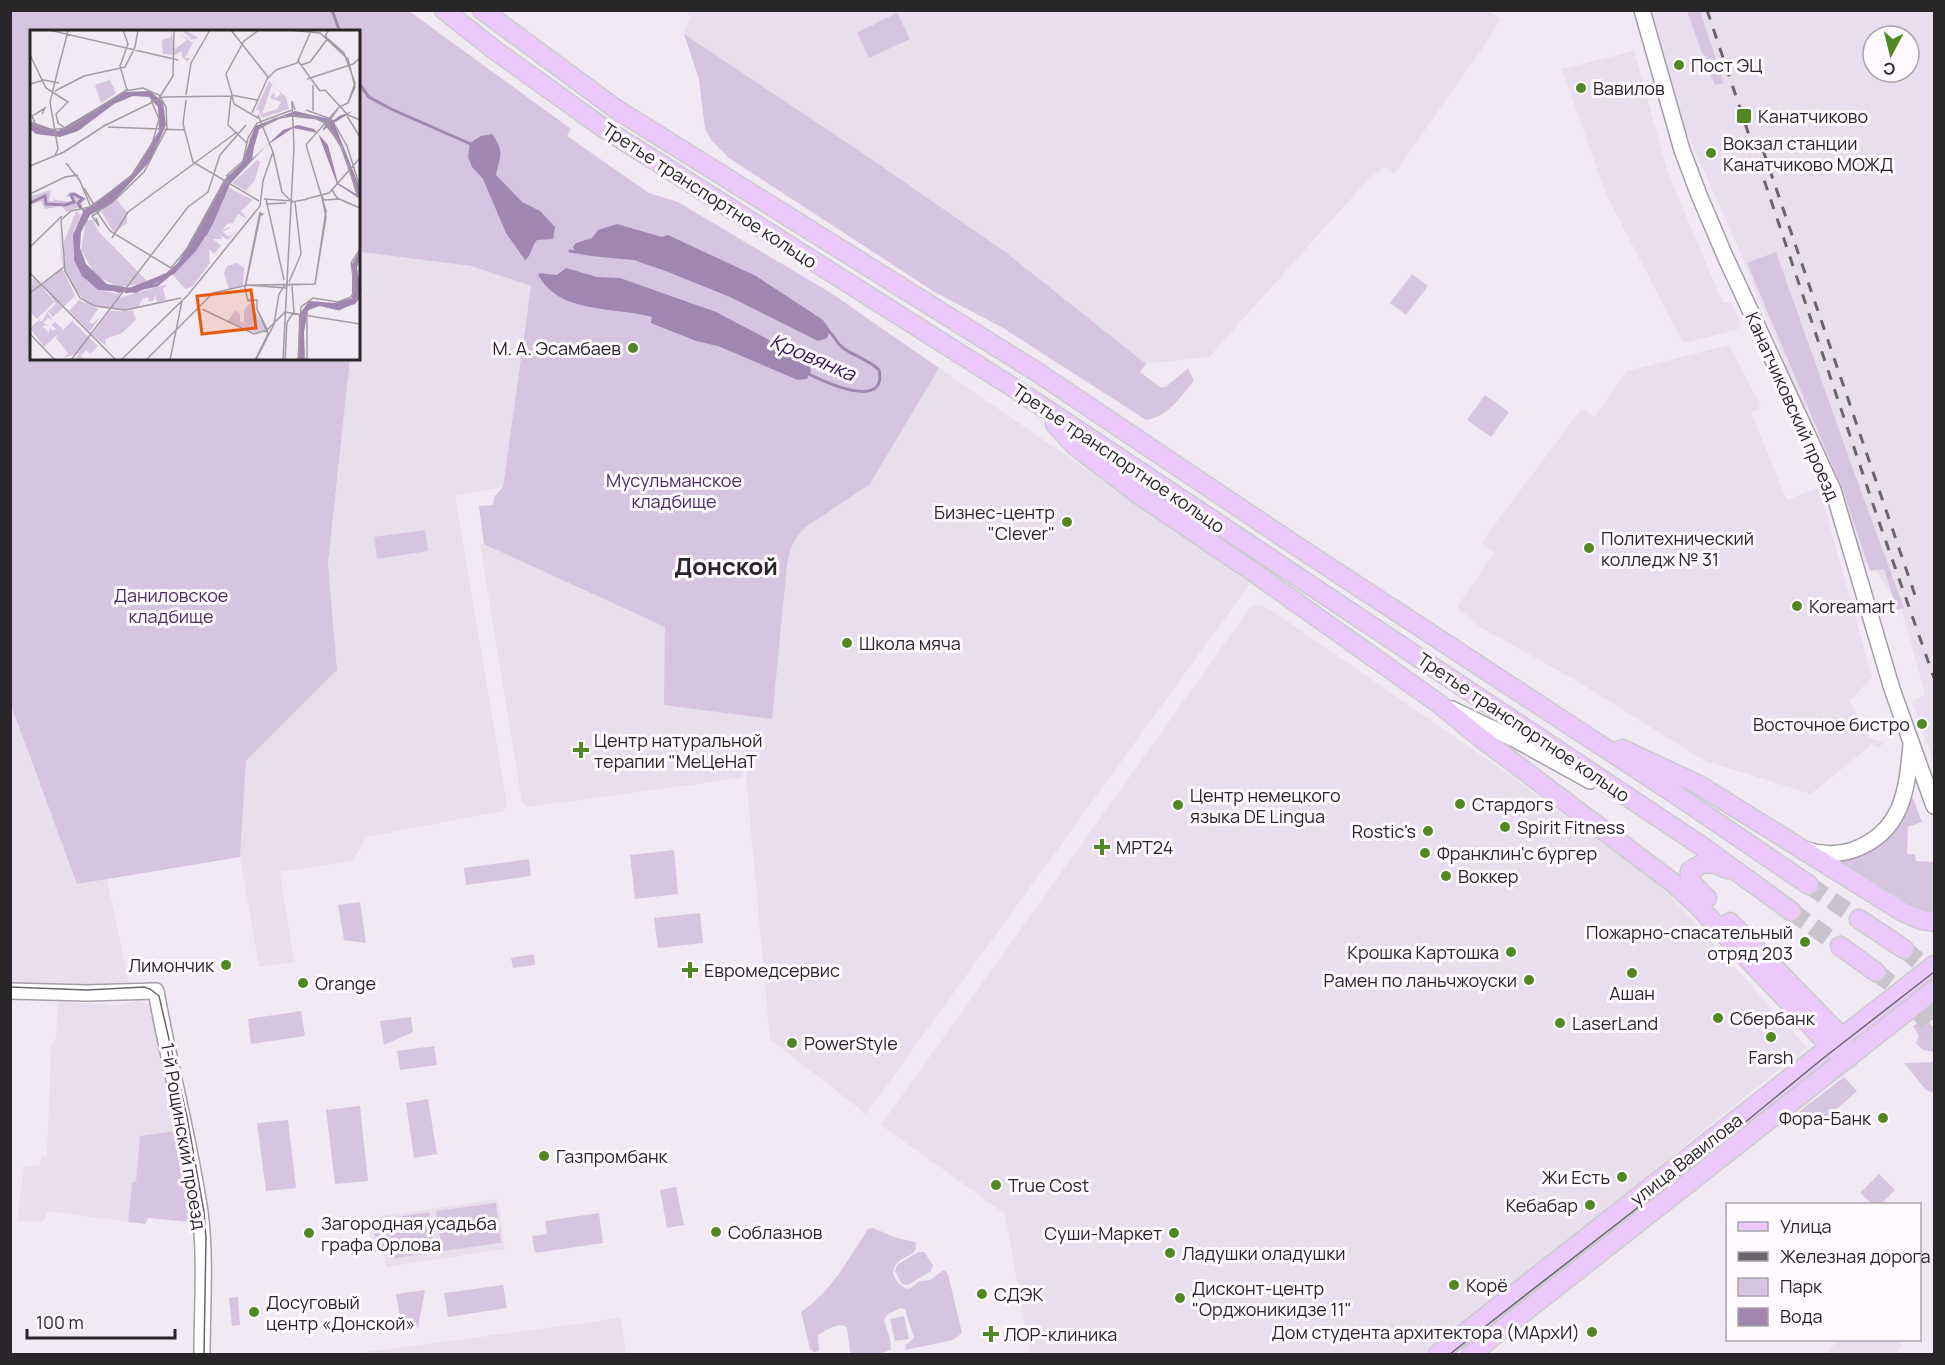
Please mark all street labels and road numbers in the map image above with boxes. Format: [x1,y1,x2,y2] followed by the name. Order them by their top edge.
[598,117,822,273] street label: Третье транспортное кольцо
[1741,308,1846,504] street label: Канатчиковский проезд
[1008,378,1230,538] street label: Третье транспортное кольцо
[1413,647,1635,807] street label: Третье транспортное кольцо
[156,1041,212,1231] street label: 1-й Рощинский проезд
[1625,1108,1747,1210] street label: улица Вавилова

